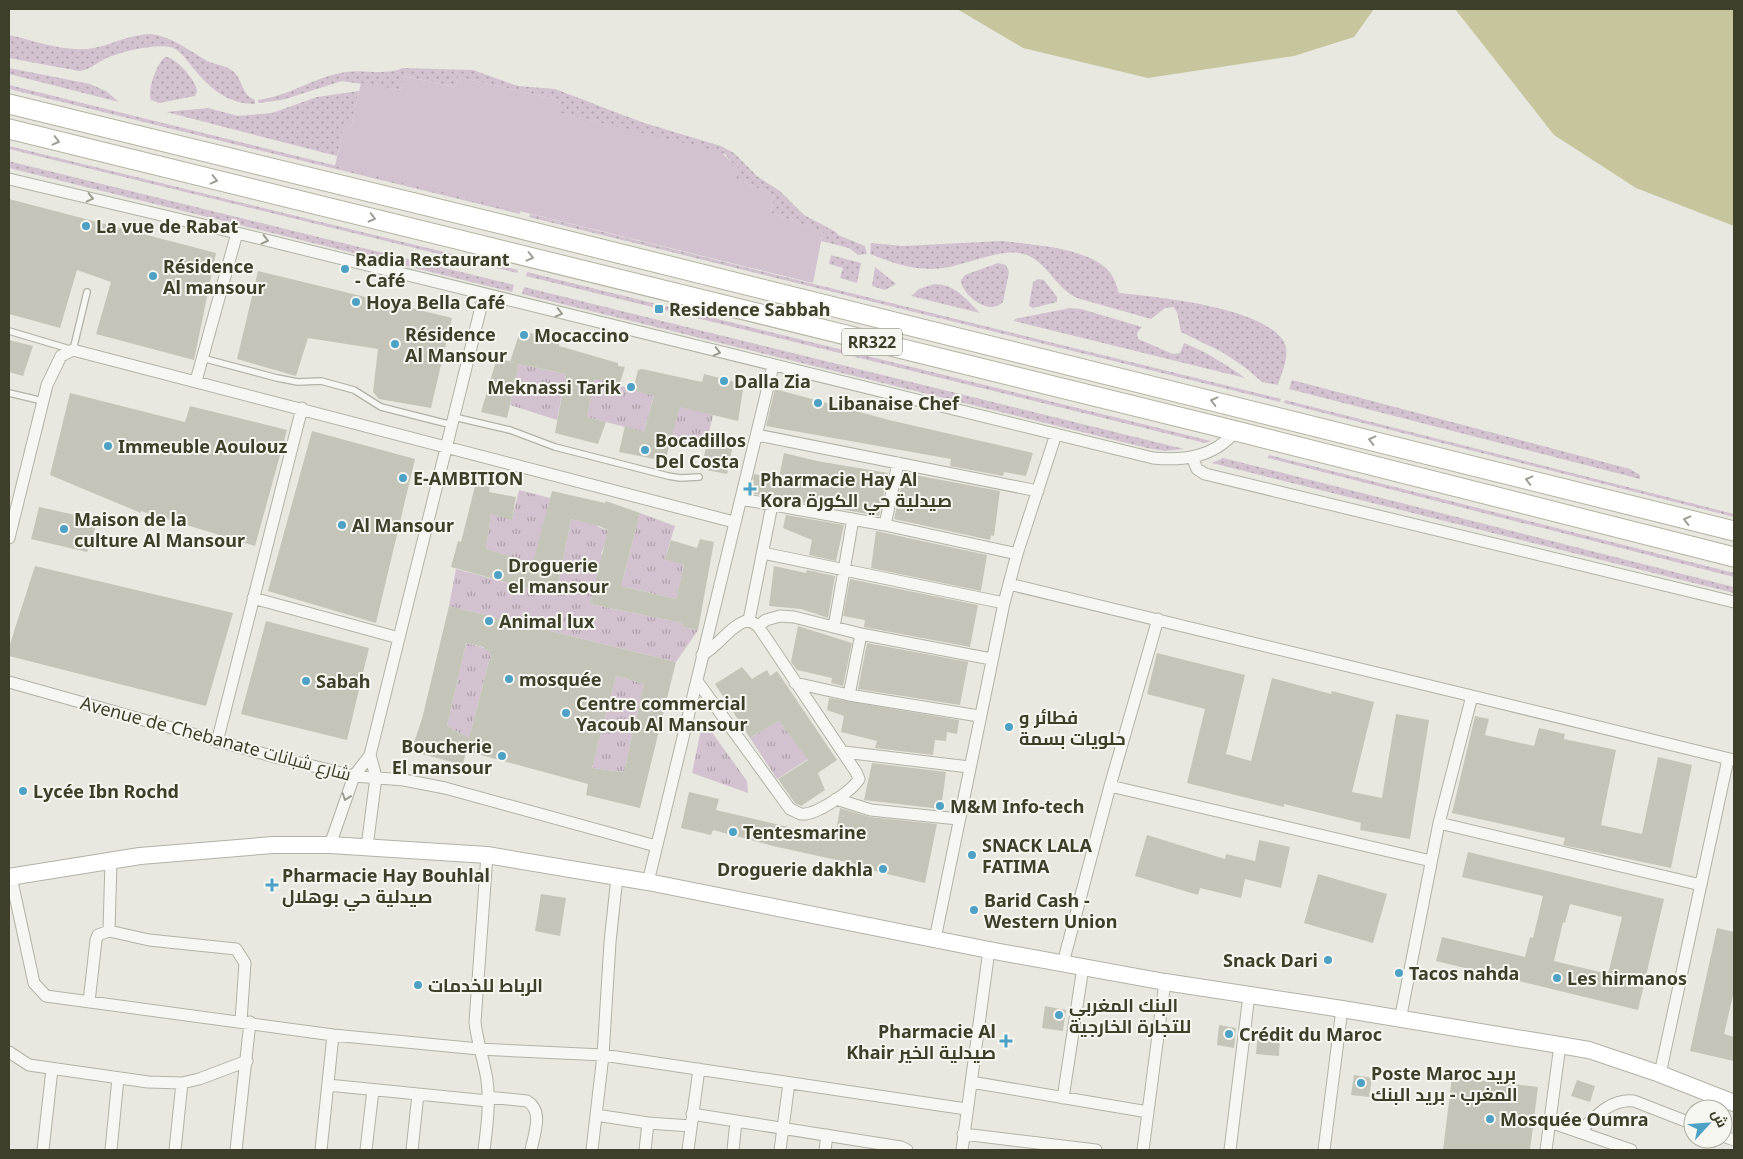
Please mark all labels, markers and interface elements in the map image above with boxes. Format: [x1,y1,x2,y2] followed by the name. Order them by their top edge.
[52,135,61,146] one-way arrow
[209,174,218,185] one-way arrow
[86,192,95,203] one-way arrow
[367,212,376,223] one-way arrow
[96,214,238,238] place label: La vue de Rabat
[80,220,92,232] marker: La vue de Rabat
[261,234,270,245] one-way arrow
[355,247,510,292] place label: Radia Restaurant - Café
[525,251,534,262] one-way arrow
[163,254,266,299] place label: Résidence Al mansour
[339,263,351,275] marker: Radia Restaurant - Café
[147,270,159,282] marker: Résidence Al mansour
[366,290,505,314] place label: Hoya Bella Café
[350,296,362,308] marker: Hoya Bella Café
[669,297,830,321] place label: Residence Sabbah
[653,303,665,315] marker: Residence Sabbah
[554,307,563,318] one-way arrow
[405,322,507,367] place label: Résidence Al Mansour
[534,323,629,347] place label: Mocaccino
[842,328,902,356] road number: RR322
[518,329,530,341] marker: Mocaccino
[389,338,401,350] marker: Résidence Al Mansour
[712,346,721,357] one-way arrow
[734,369,811,393] place label: Dalla Zia
[487,375,622,399] place label: Meknassi Tarik
[718,375,730,387] marker: Dalla Zia
[625,381,637,393] marker: Meknassi Tarik
[828,391,960,415] place label: Libanaise Chef
[1210,396,1219,407] one-way arrow
[812,397,824,409] marker: Libanaise Chef
[655,428,746,473] place label: Bocadillos Del Costa
[118,434,287,458] place label: Immeuble Aoulouz
[1367,435,1376,446] one-way arrow
[102,440,114,452] marker: Immeuble Aoulouz
[639,444,651,456] marker: Bocadillos Del Costa
[413,466,524,490] place label: E-AMBITION
[760,467,952,516] place label: Pharmacie Hay Al Kora صيدلية حي الكورة
[397,472,409,484] marker: E-AMBITION
[1525,475,1534,486] one-way arrow
[744,483,756,495] marker: Pharmacie Hay Al Kora صيدلية حي الكورة
[74,507,245,552] place label: Maison de la culture Al Mansour
[352,513,454,537] place label: Al Mansour
[1682,515,1691,526] one-way arrow
[336,519,348,531] marker: Al Mansour
[58,523,70,535] marker: Maison de la culture Al Mansour
[508,553,609,598] place label: Droguerie el mansour
[492,569,504,581] marker: Droguerie el mansour
[499,609,595,633] place label: Animal lux
[483,615,495,627] marker: Animal lux
[519,667,601,691] place label: mosquée
[316,669,371,693] place label: Sabah
[503,673,515,685] marker: mosquée
[300,675,312,687] marker: Sabah
[78,690,354,787] street label: Avenue de Chebanate شارع شبانات
[576,691,747,736] place label: Centre commercial Yacoub Al Mansour
[1019,705,1126,750] place label: فطائر و حلويات بسمة
[560,707,572,719] marker: Centre commercial Yacoub Al Mansour
[1003,721,1015,733] marker: فطائر و حلويات بسمة
[392,734,492,779] place label: Boucherie El mansour
[496,750,508,762] marker: Boucherie El mansour
[33,779,179,803] place label: Lycée Ibn Rochd
[17,785,29,797] marker: Lycée Ibn Rochd
[342,792,352,801] one-way arrow
[950,794,1084,818] place label: M&M Info-tech
[934,800,946,812] marker: M&M Info-tech
[743,820,866,844] place label: Tentesmarine
[727,826,739,838] marker: Tentesmarine
[982,833,1092,878] place label: SNACK LALA FATIMA
[966,849,978,861] marker: SNACK LALA FATIMA
[717,857,873,881] place label: Droguerie dakhla
[282,863,490,912] place label: Pharmacie Hay Bouhlal صيدلية حي بوهلال
[877,863,889,875] marker: Droguerie dakhla
[266,879,278,891] marker: Pharmacie Hay Bouhlal صيدلية حي بوهلال
[984,888,1117,933] place label: Barid Cash - Western Union
[968,904,980,916] marker: Barid Cash - Western Union
[1223,948,1318,972] place label: Snack Dari
[1322,954,1334,966] marker: Snack Dari
[1409,961,1519,985] place label: Tacos nahda
[1567,966,1687,990] place label: Les hirmanos
[1393,967,1405,979] marker: Tacos nahda
[1551,972,1563,984] marker: Les hirmanos
[428,973,543,997] place label: الرباط للخدمات
[412,979,424,991] marker: الرباط للخدمات
[1069,993,1191,1038] place label: البنك المغربي للتجارة الخارجية
[1053,1009,1065,1021] marker: البنك المغربي للتجارة الخارجية
[846,1019,996,1064] place label: Pharmacie Al Khair صيدلية الخير
[1239,1022,1382,1046] place label: Crédit du Maroc
[1223,1028,1235,1040] marker: Crédit du Maroc
[1000,1035,1012,1047] marker: Pharmacie Al Khair صيدلية الخير
[1371,1061,1518,1106] place label: Poste Maroc بريد المغرب - بريد البنك
[1355,1077,1367,1089] marker: Poste Maroc بريد المغرب - بريد البنك
[1683,1099,1733,1149] north arrow
[1708,1106,1733,1130] text: ش
[1500,1107,1648,1131] place label: Mosquée Oumra
[1484,1113,1496,1125] marker: Mosquée Oumra

